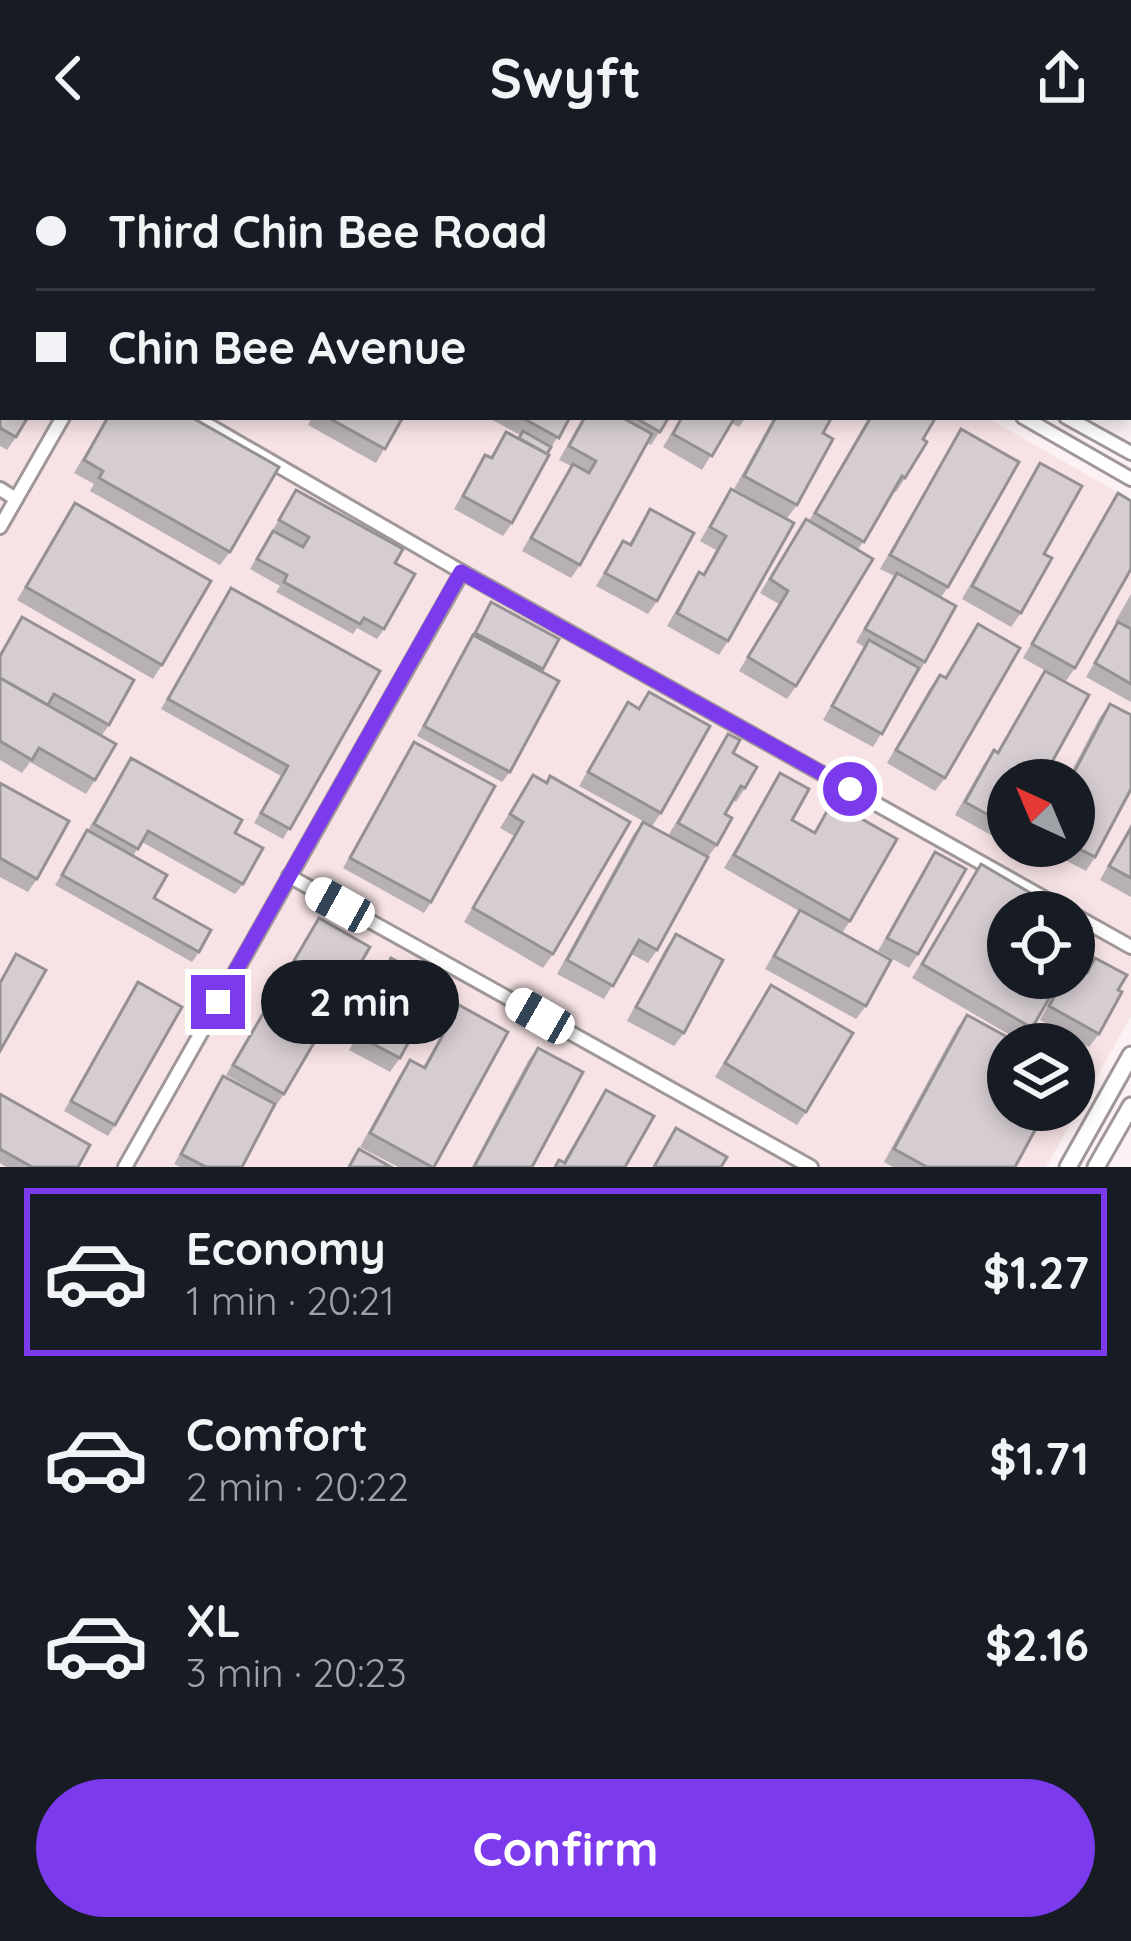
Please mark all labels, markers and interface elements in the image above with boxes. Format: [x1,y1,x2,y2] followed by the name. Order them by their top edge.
[490,44,641,112] text: Swyft
[36,45,102,111] icon: back
[1029,45,1095,111] icon: share
[108,203,548,259] text: Third Chin Bee Road
[108,319,467,375] text: Chin Bee Avenue
[987,759,1095,867] north arrow
[987,759,1095,1131] map controls
[823,762,877,816] route start
[300,872,380,938] car
[987,891,1095,999] button: locate
[260,960,458,1044] callout: 2 min
[191,975,245,1029] route end
[309,977,411,1026] text: 2 min
[500,982,580,1050] car
[987,1023,1095,1131] button: layers
[42,1218,150,1326] icon: car
[186,1220,386,1276] text: Economy
[983,1244,1089,1300] text: $1.27
[186,1276,395,1325] text: 1 min · 20:21
[42,1404,150,1512] icon: car
[186,1406,368,1462] text: Comfort
[989,1430,1089,1486] text: $1.71
[186,1462,409,1511] text: 2 min · 20:22
[42,1590,150,1698] icon: car
[186,1592,241,1648] text: XL
[985,1616,1089,1672] text: $2.16
[186,1648,407,1697] text: 3 min · 20:23
[36,1779,1095,1917] button: Confirm

